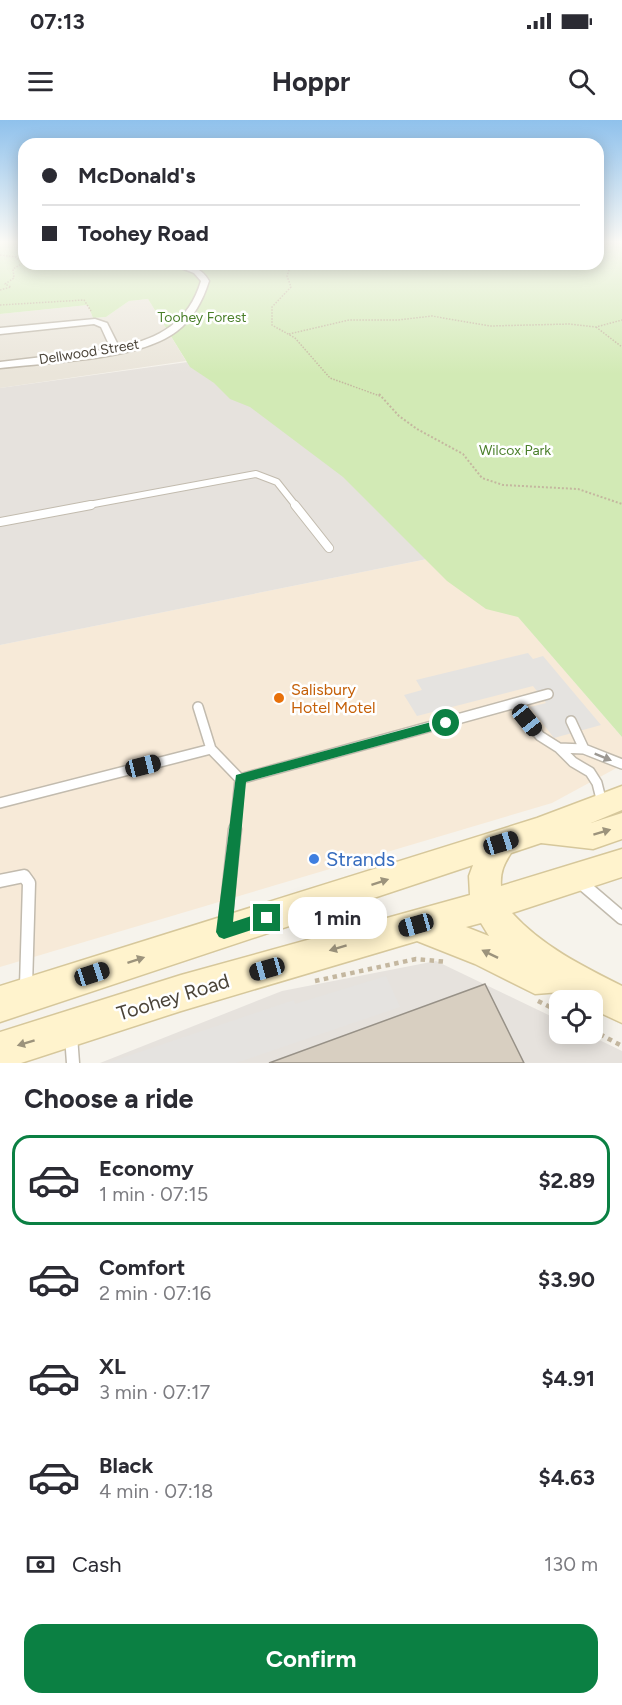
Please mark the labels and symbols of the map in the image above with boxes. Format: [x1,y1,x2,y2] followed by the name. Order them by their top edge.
[157,309,247,326] park label: Toohey Forest
[38,336,140,368] street label: Dellwood Street
[479,442,551,459] park label: Wilcox Park
[291,680,376,717] place label: Salisbury Hotel Motel
[272,691,286,705] marker: Salisbury Hotel Motel
[509,700,545,740] car
[432,709,459,736] route start
[123,753,163,779] car
[594,753,612,762] one-way arrow
[593,827,611,837] one-way arrow
[481,829,521,857] car
[326,847,395,871] place label: Strands
[307,852,321,866] marker: Strands
[371,877,389,886] one-way arrow
[288,897,387,939] callout: 1 min
[253,904,280,931] route end
[396,911,436,939] car
[329,944,347,953] one-way arrow
[482,949,499,958] one-way arrow
[127,955,145,964] one-way arrow
[247,955,287,983] car
[72,960,112,988] car
[114,969,232,1025] street label: Toohey Road
[17,1039,35,1048] one-way arrow

